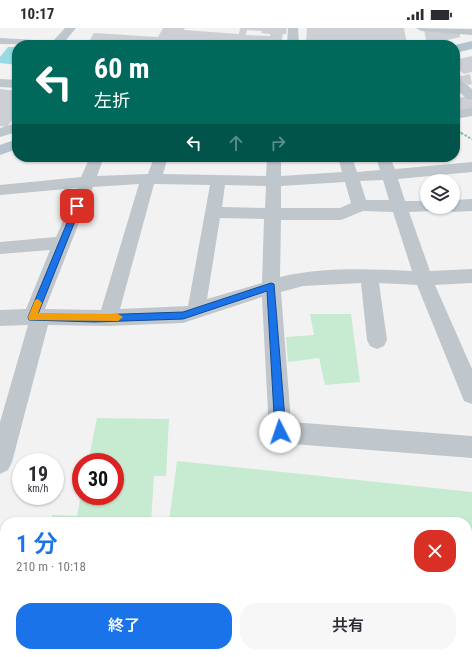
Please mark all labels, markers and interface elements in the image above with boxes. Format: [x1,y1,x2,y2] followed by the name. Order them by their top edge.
[20,5,54,23] text: 10:17
[94,52,150,85] text: 60 m
[28,56,80,108] icon: left
[94,90,130,111] text: 左折
[183,132,205,154] icon: left
[225,132,247,154] icon: ahead
[267,132,289,154] icon: right
[420,174,460,214] map controls
[420,174,460,214] button: layers
[60,189,94,223] pin
[66,195,88,217] icon: arrive
[259,411,301,453] position arrow
[72,453,124,505] speed limit sign: 30
[28,462,48,486] text: 19
[28,483,48,494] text: km/h
[16,530,58,558] text: 1 分
[414,530,456,572] button: close
[16,559,86,574] text: 210 m · 10:18
[16,603,232,649] button: 終了
[240,603,456,649] button: 共有

